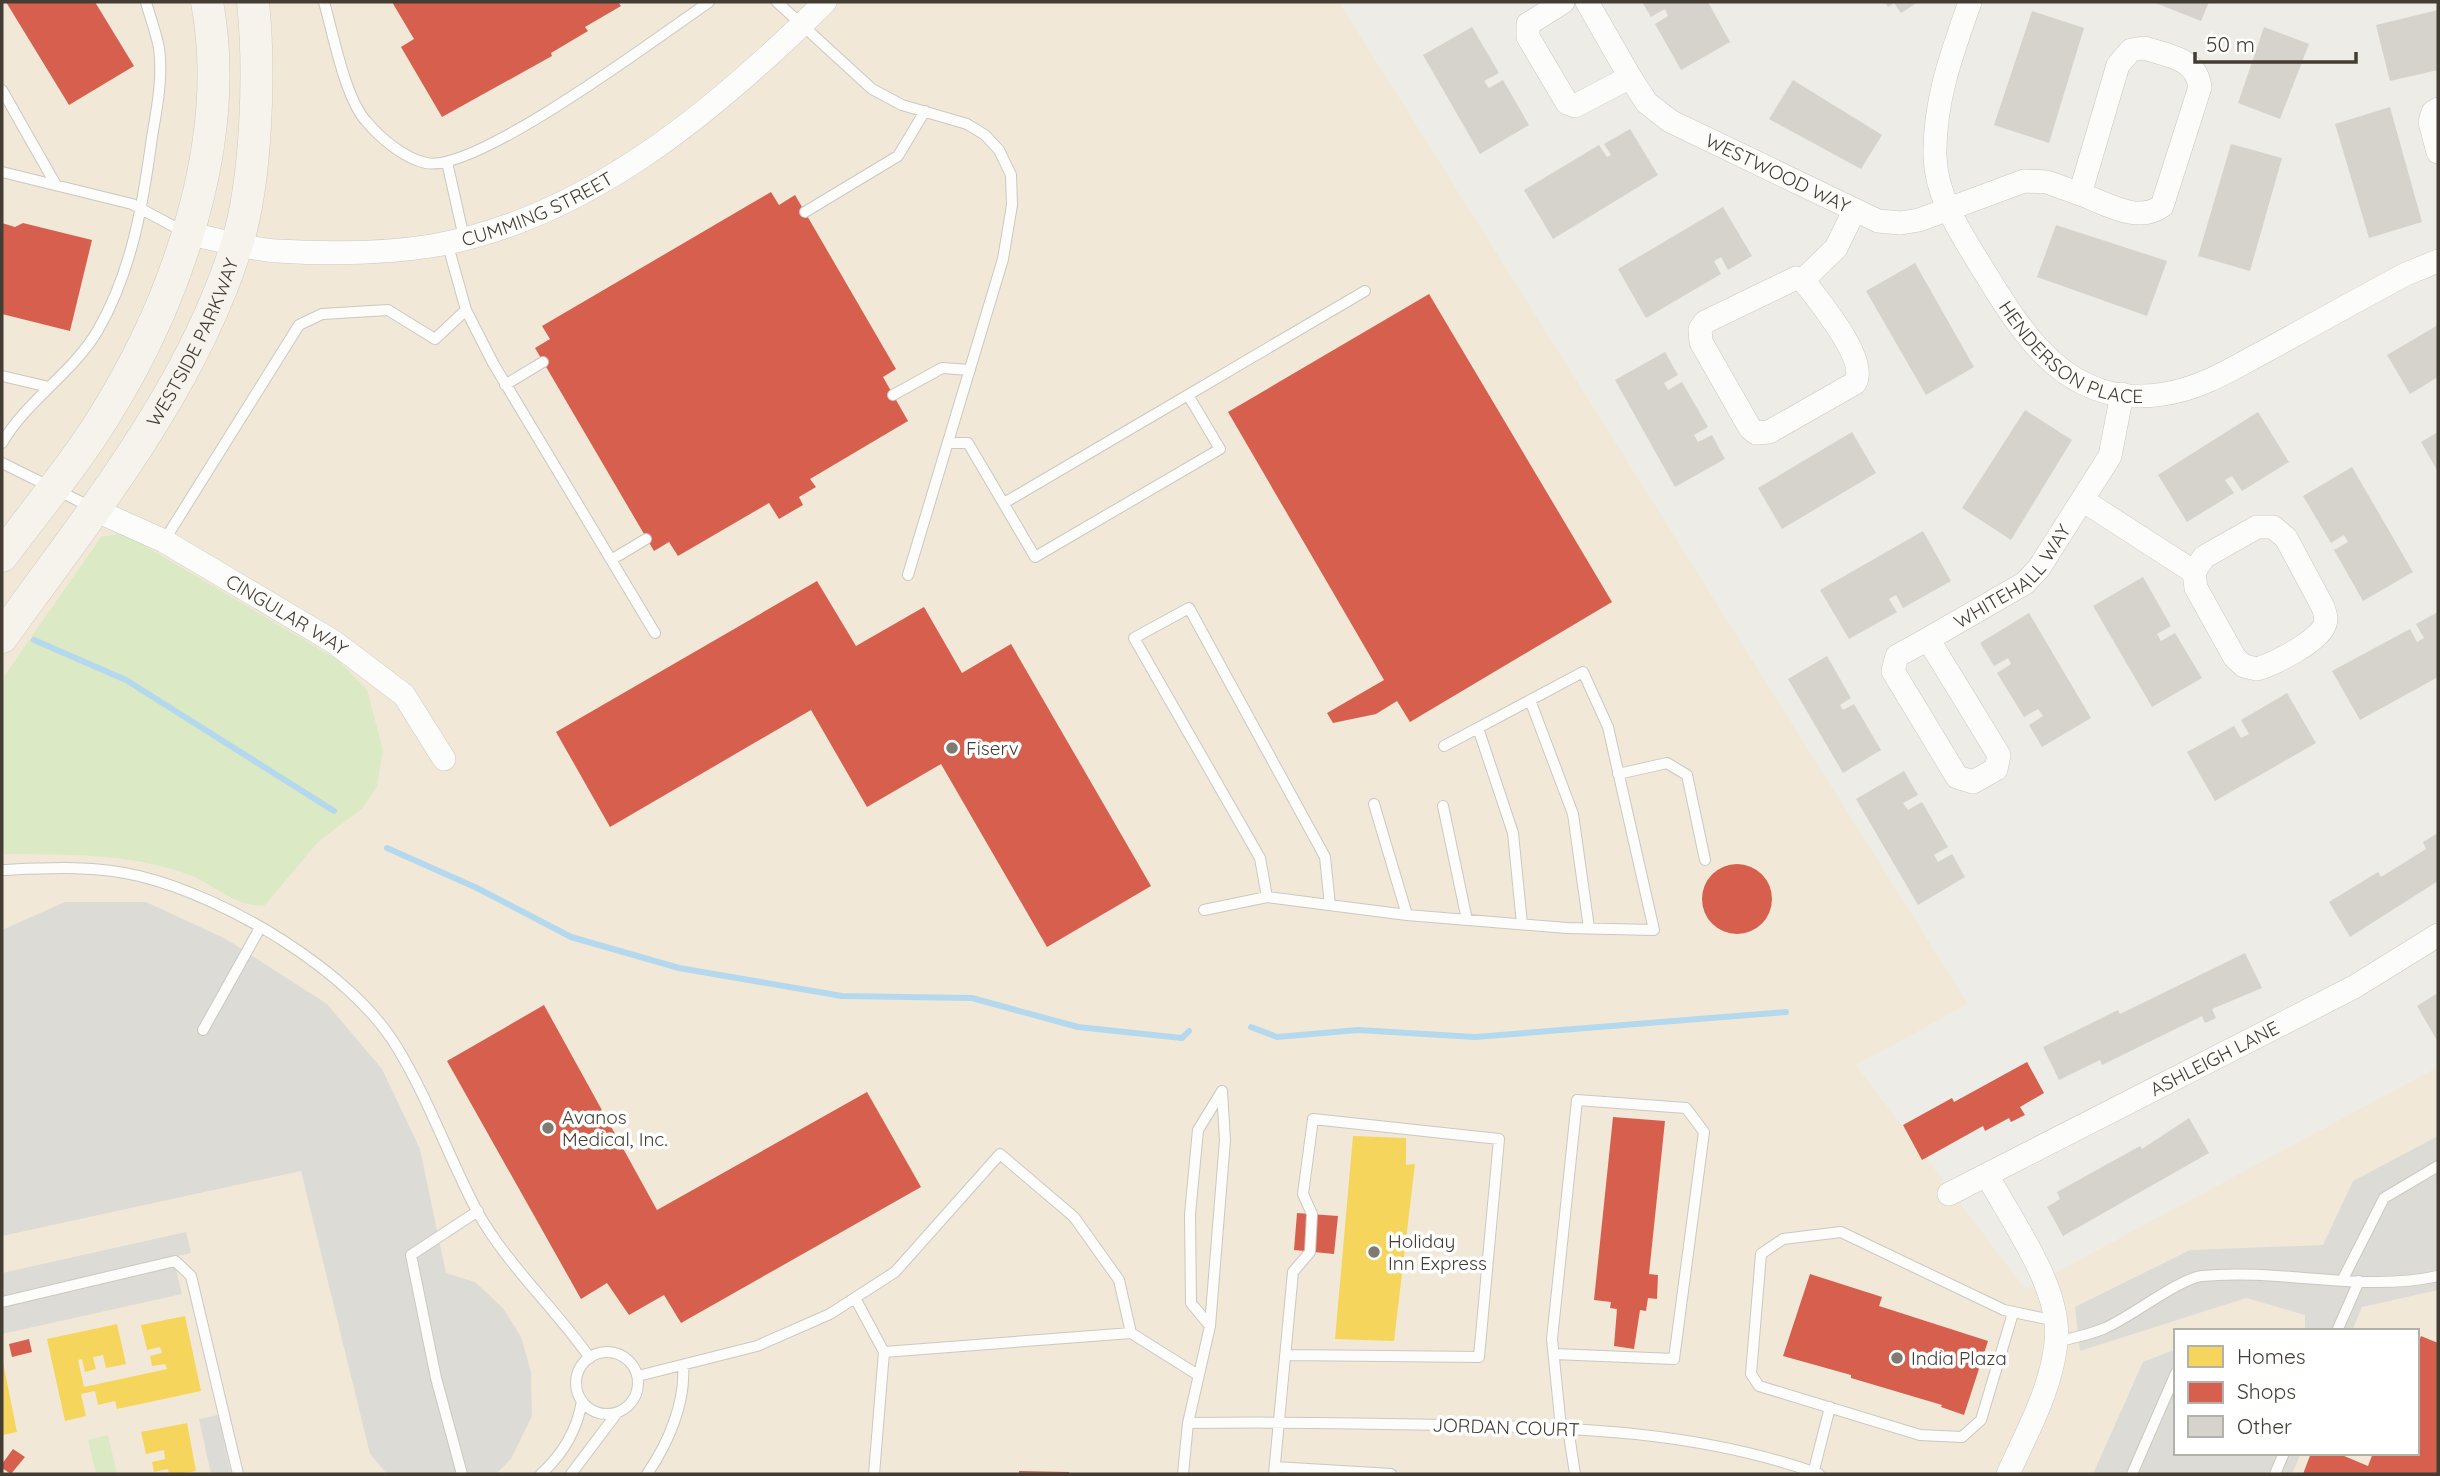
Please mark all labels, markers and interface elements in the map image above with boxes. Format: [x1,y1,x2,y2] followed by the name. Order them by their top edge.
[2195,21,2356,65] scale bar
[2206,31,2255,57] text: 50 m
[1702,128,1855,218] street label: WESTWOOD WAY
[459,166,617,251] street label: CUMMING STREET
[141,255,244,431] street label: WESTSIDE PARKWAY
[1994,296,2143,408] street label: HENDERSON PLACE
[1949,519,2076,634] street label: WHITEHALL WAY
[222,569,353,661] street label: CINGULAR WAY
[966,736,1019,760] place label: Fiserv
[944,740,960,756] marker: Fiserv
[2146,1015,2283,1101] street label: ASHLEIGH LANE
[562,1105,668,1151] place label: Avanos Medical, Inc.
[540,1120,556,1136] marker: Avanos Medical, Inc.
[1388,1229,1487,1275] place label: Holiday Inn Express
[1366,1244,1382,1260] marker: Holiday Inn Express
[2174,1329,2419,1455] legend
[2237,1343,2306,1369] text: Homes
[1911,1346,2007,1370] place label: India Plaza
[1889,1350,1905,1366] marker: India Plaza
[2237,1378,2296,1404] text: Shops
[1432,1412,1580,1442] street label: JORDAN COURT
[2237,1413,2292,1439] text: Other

